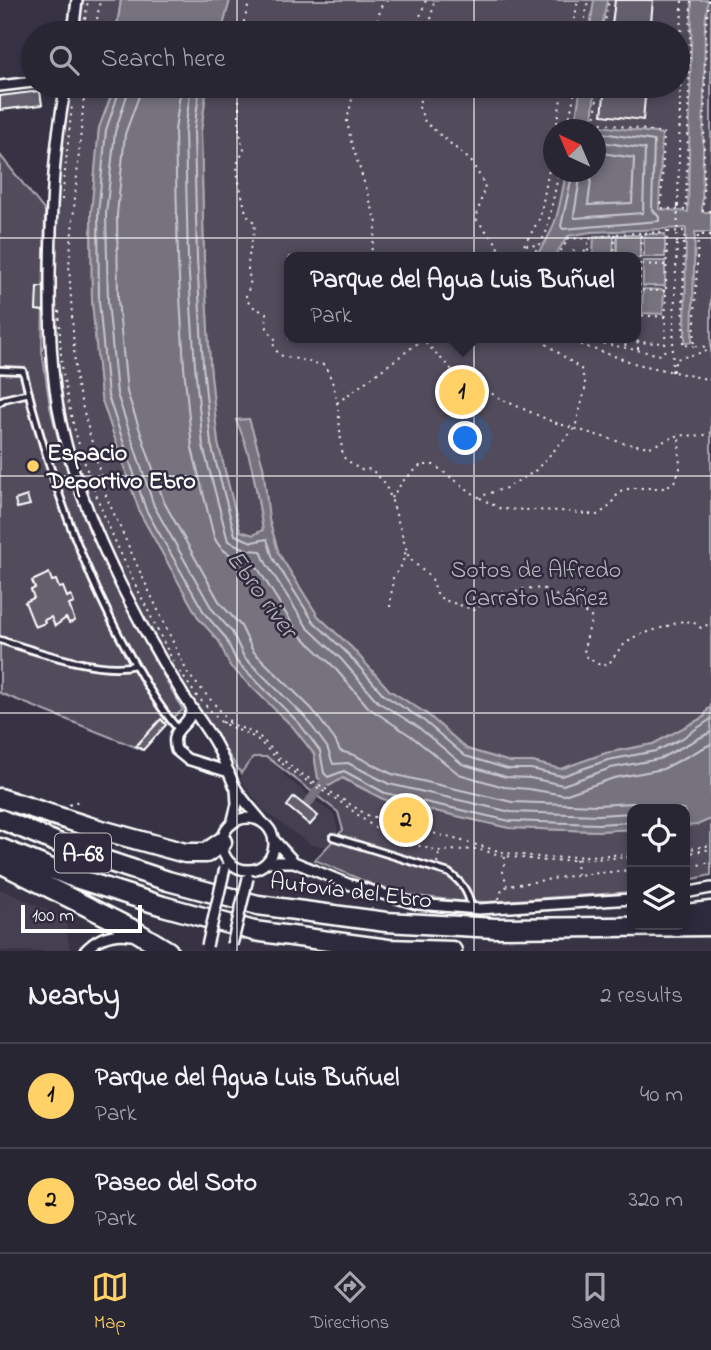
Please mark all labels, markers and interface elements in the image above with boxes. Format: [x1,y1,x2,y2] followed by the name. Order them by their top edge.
[21,21,690,98] search box
[45,41,83,79] icon: search
[101,41,226,79] text: Search here
[543,119,606,182] north arrow
[284,252,641,343] popup
[310,262,615,300] text: Parque del Agua Luis Buñuel
[310,300,352,333] text: Park
[439,366,485,418] pin: 1
[448,421,482,455] your location
[46,437,196,500] place label: Espacio Deportivo Ebro
[25,458,41,474] marker: Espacio Deportivo Ebro
[216,543,307,649] water label: Ebro river
[451,554,621,617] park label: Sotos de Alfredo Carrato Ibáñez
[383,794,429,846] pin: 2
[627,804,690,930] map controls
[627,804,690,867] button: locate
[55,834,111,873] road number: A-68
[268,865,434,920] street label: Autovía del Ebro
[627,867,690,930] button: layers
[21,902,142,934] scale bar
[32,903,74,930] text: 100 m
[28,975,120,1019] text: Nearby
[600,980,683,1013] text: 2 results
[95,1060,399,1098] text: Parque del Agua Luis Buñuel
[47,1079,55,1112] text: 1
[640,1079,683,1112] text: 40 m
[95,1098,137,1131] text: Park
[95,1165,257,1203] text: Paseo del Soto
[45,1184,57,1217] text: 2
[629,1184,683,1217] text: 320 m
[95,1203,137,1236] text: Park
[91,1268,129,1337] tab: Map
[310,1268,389,1337] tab: Directions
[571,1268,620,1337] tab: Saved

